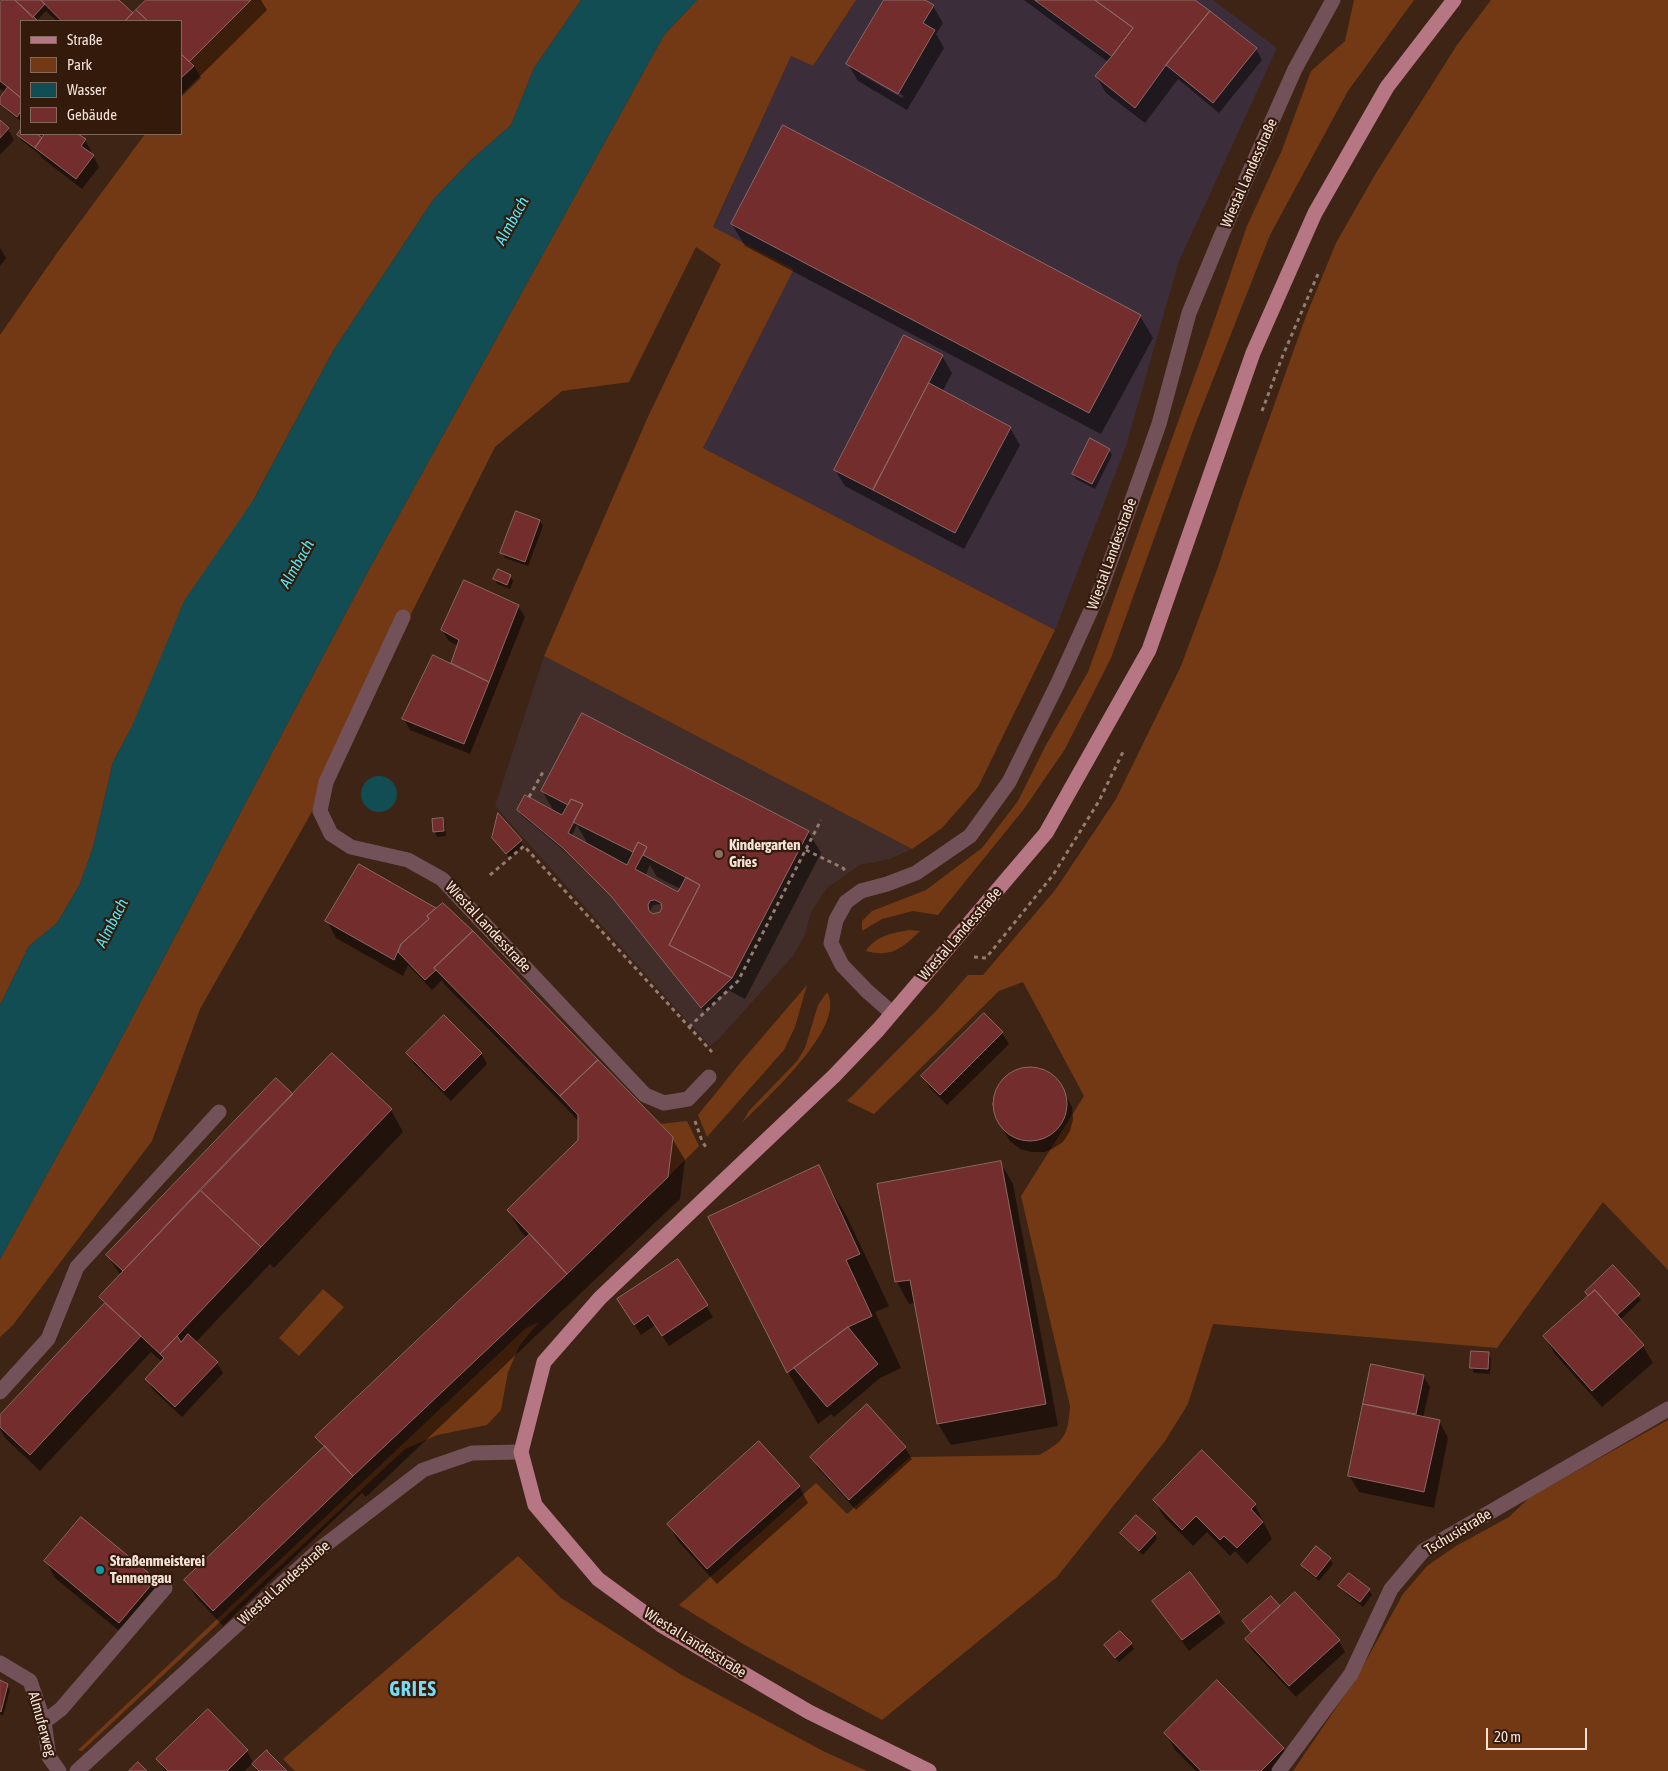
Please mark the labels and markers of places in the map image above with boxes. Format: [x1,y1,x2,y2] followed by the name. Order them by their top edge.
[729,836,801,871] place label: Kindergarten Gries
[713,848,725,860] marker: Kindergarten Gries
[110,1552,205,1587] place label: Straßenmeisterei Tennengau
[94,1564,106,1576] marker: Straßenmeisterei Tennengau

